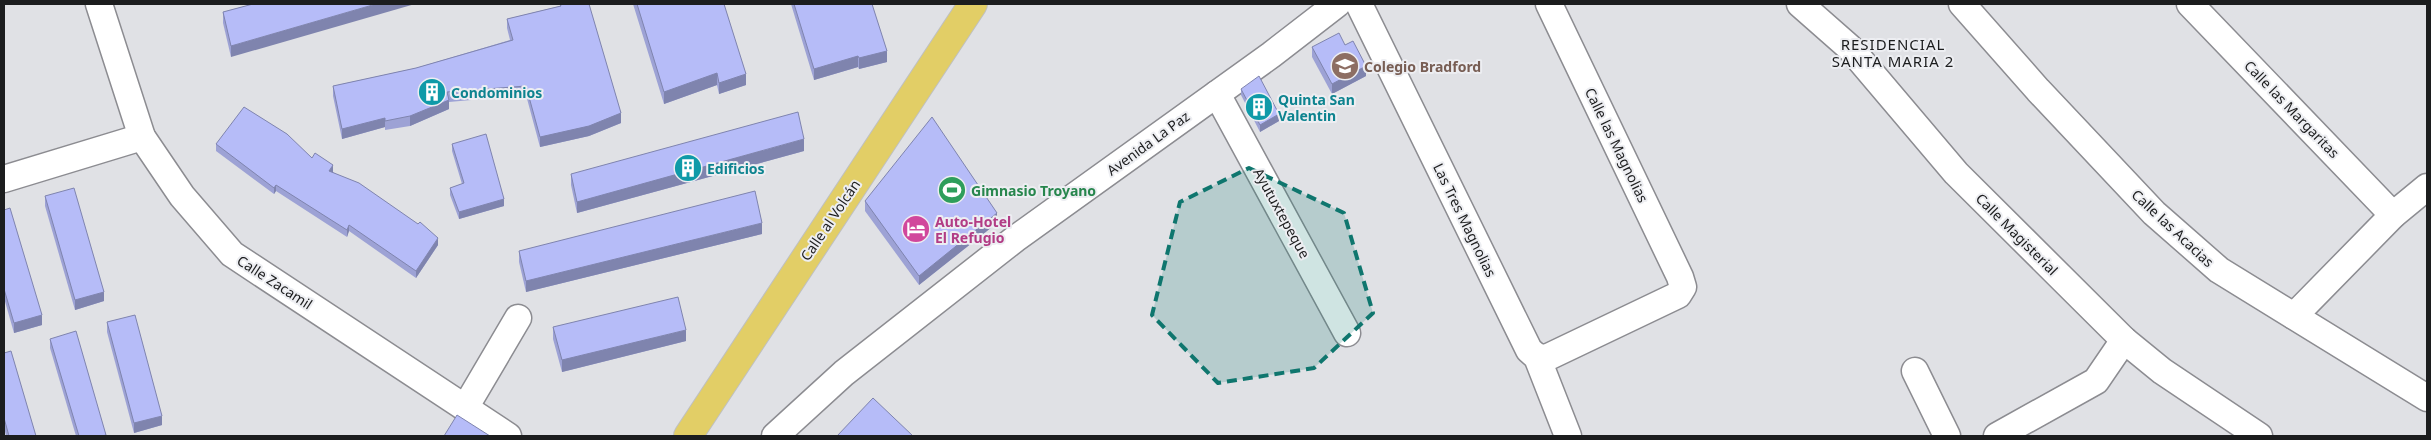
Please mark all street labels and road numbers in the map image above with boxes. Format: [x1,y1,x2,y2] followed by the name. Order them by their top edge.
[2240,56,2344,162] street label: Calle las Margaritas
[1581,85,1653,206] street label: Calle las Magnolias
[1103,106,1194,180] street label: Avenida La Paz
[1429,160,1501,280] street label: Las Tres Magnolias
[1249,164,1315,262] street label: Ayutuxtepeque
[796,176,864,264] street label: Calle al Volcán
[2128,185,2218,271] street label: Calle las Acacias
[1972,189,2062,279] street label: Calle Magisterial
[234,251,316,313] street label: Calle Zacamil

